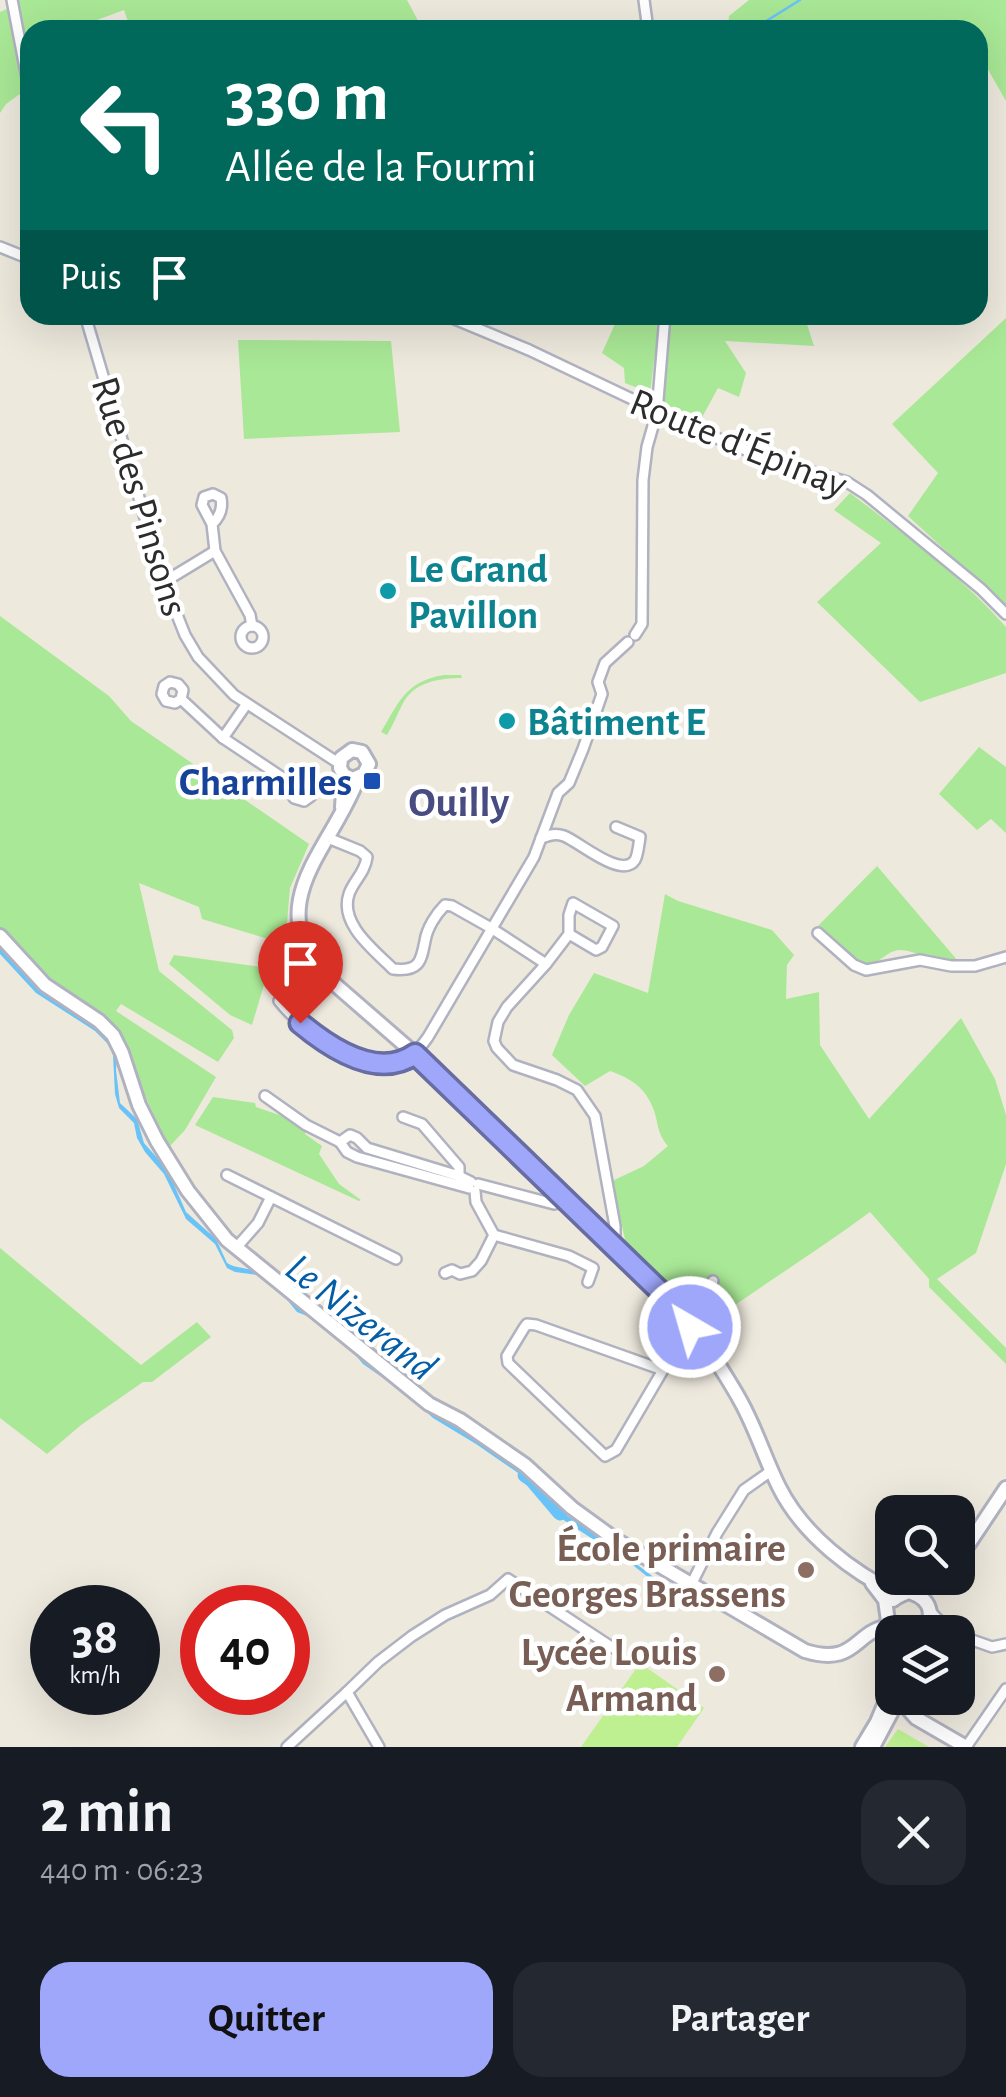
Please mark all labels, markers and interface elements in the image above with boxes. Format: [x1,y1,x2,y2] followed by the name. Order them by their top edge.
[60,60,190,190] icon: left
[225,63,389,133] text: 330 m
[225,145,537,190] text: Allée de la Fourmi
[142,250,197,305] icon: arrive
[60,259,122,297] text: Puis
[84,372,194,621] street label: Rue des Pinsons
[624,378,854,506] street label: Route d'Épinay
[408,550,548,636] place label: Le Grand Pavillon
[377,580,399,602] marker: Le Grand Pavillon
[527,703,706,743] place label: Bâtiment E
[496,710,518,732] marker: Bâtiment E
[179,763,352,803] place label: Charmilles
[361,770,383,792] marker: Charmilles
[409,782,510,824] district label: Ouilly
[258,921,343,1024] pin
[273,936,328,991] icon: arrive
[278,1246,444,1389] water label: Le Nizerand
[638,1275,742,1379] position arrow
[875,1495,975,1715] map controls
[875,1495,975,1595] button: search
[509,1525,786,1615] place label: École primaire Georges Brassens
[795,1559,817,1581] marker: École primaire Georges Brassens
[180,1585,310,1715] speed limit sign: 40
[72,1613,118,1663] text: 38
[875,1615,975,1715] button: layers
[521,1633,697,1719] place label: Lycée Louis Armand
[69,1663,121,1688] text: km/h
[706,1663,728,1685] marker: Lycée Louis Armand
[861,1780,966,1885] button: close
[40,1783,173,1843] text: 2 min
[40,1854,203,1886] text: 440 m · 06:23
[40,1962,493,2077] button: Quitter
[513,1962,966,2077] button: Partager

